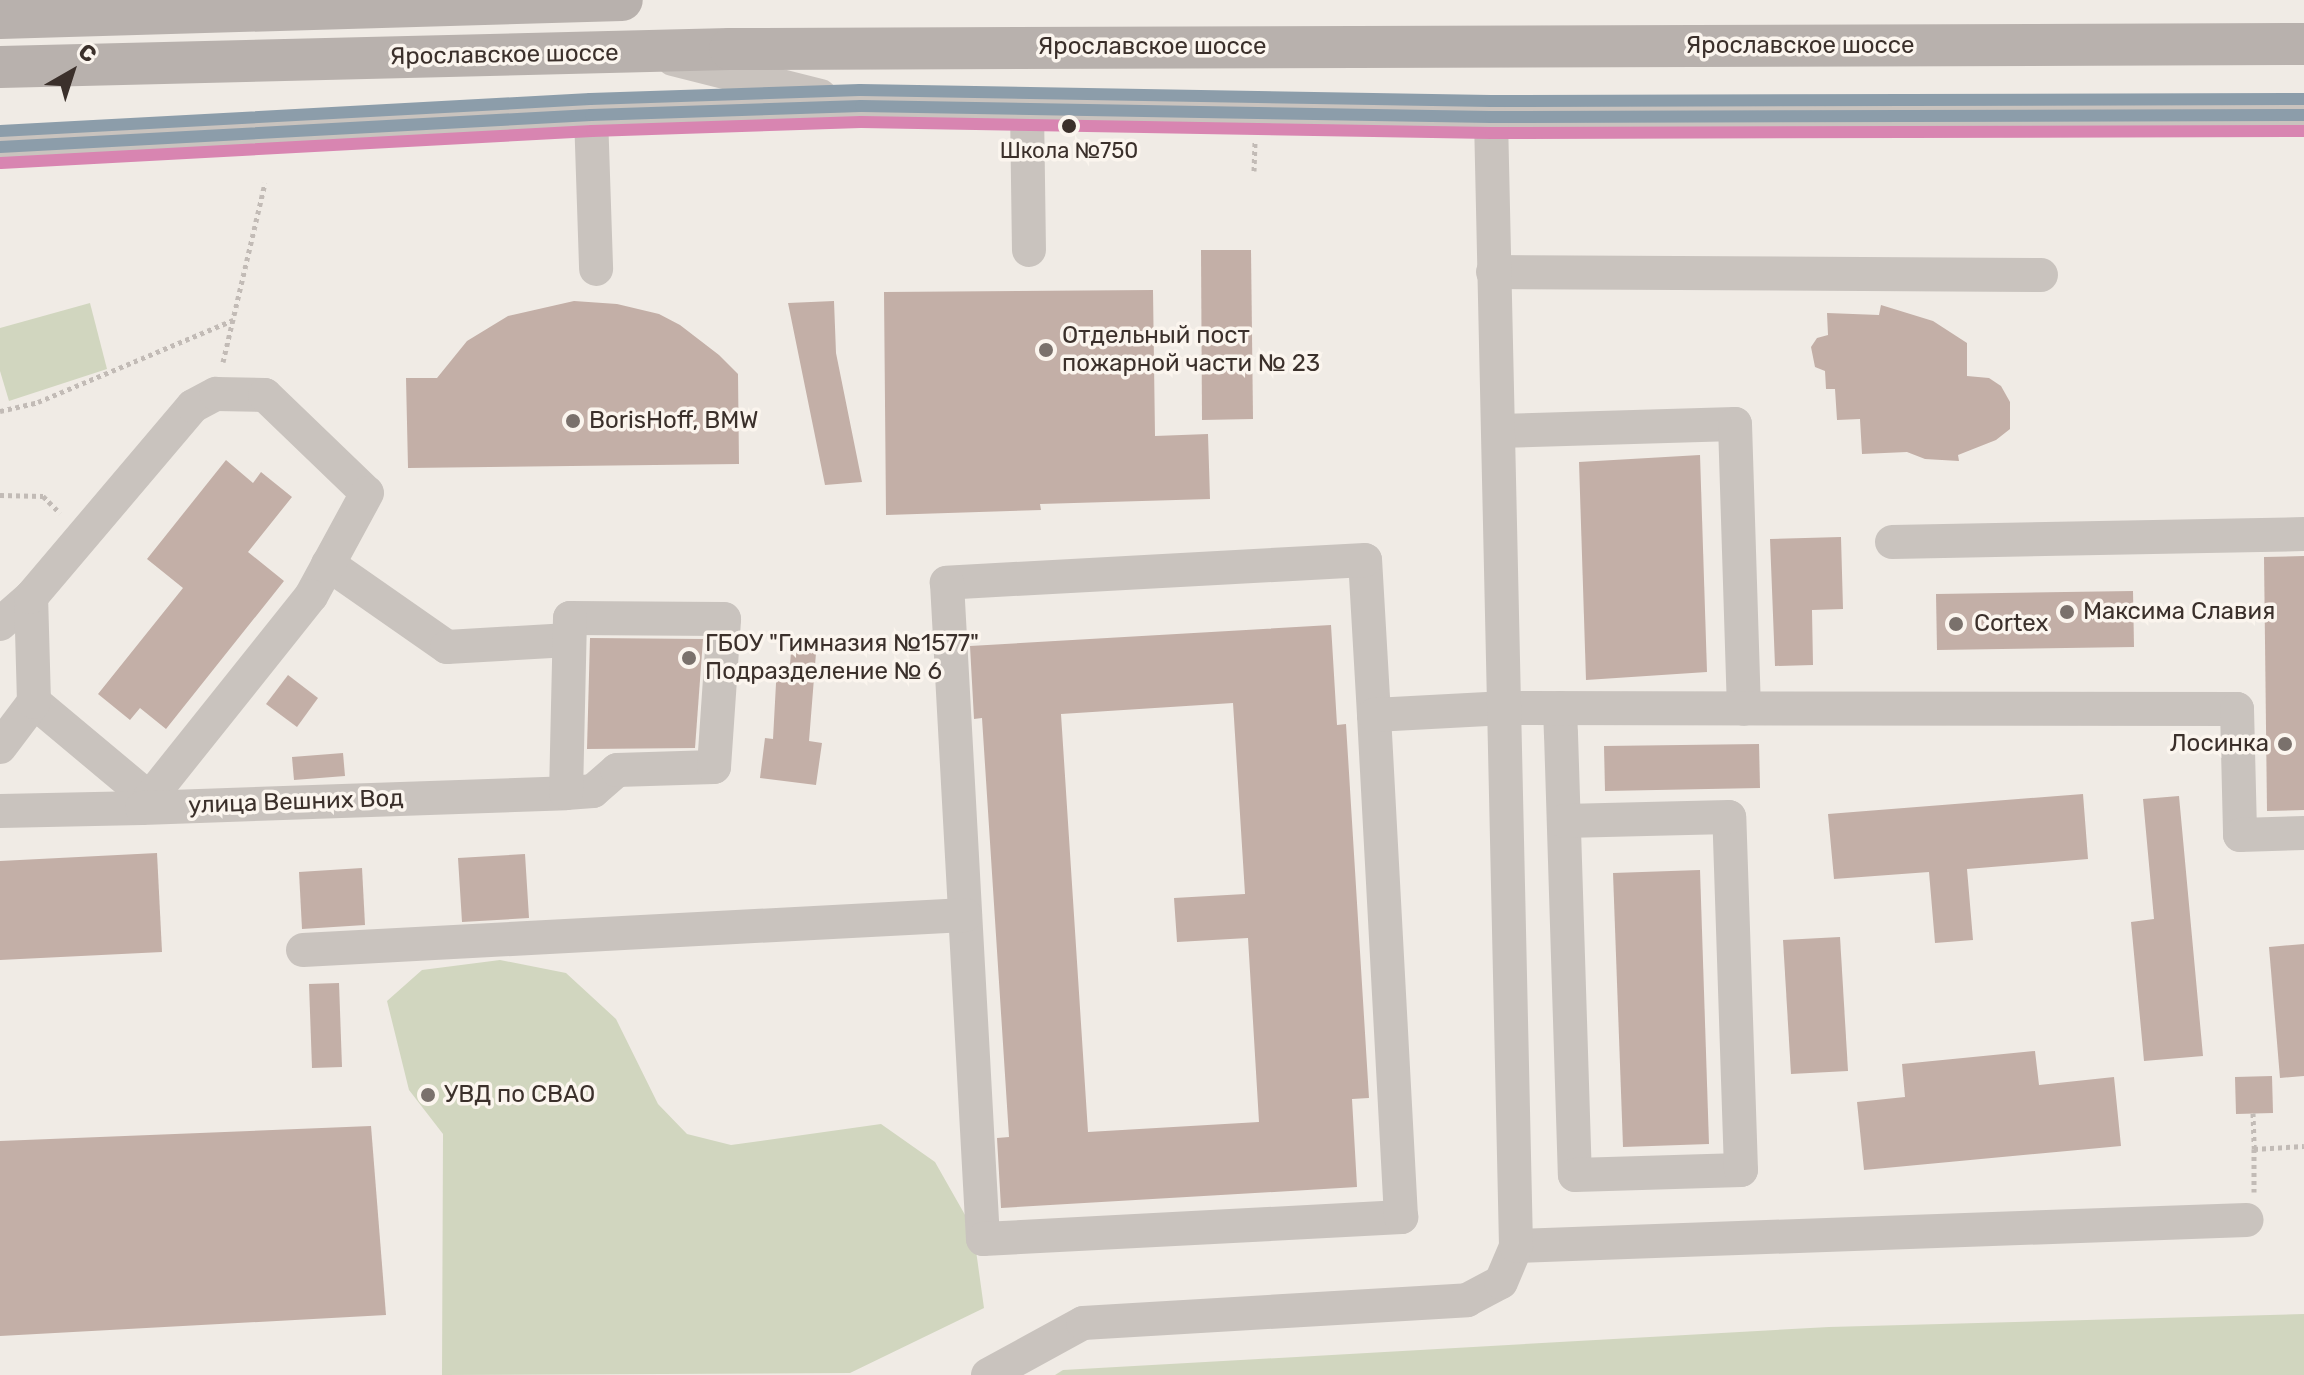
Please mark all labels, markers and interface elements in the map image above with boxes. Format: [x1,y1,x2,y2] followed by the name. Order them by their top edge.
[32,32,112,112] north arrow
[1685,32,1915,60] street label: Ярославское шоссе
[1037,33,1267,61] street label: Ярославское шоссе
[73,38,102,68] text: С
[389,39,619,71] street label: Ярославское шоссе
[1061,118,1077,134] marker: Школа №750
[1000,138,1138,164] place label: Школа №750
[1062,322,1320,378] place label: Отдельный пост пожарной части № 23
[1037,341,1055,359] marker: Отдельный пост пожарной части № 23
[589,407,759,435] place label: BorisHoff, BMW
[564,412,582,430] marker: BorisHoff, BMW
[2083,598,2275,626] place label: Максима Славия
[2058,603,2076,621] marker: Максима Славия
[1974,610,2048,638] place label: Cortex
[1945,613,1967,635] marker: Cortex
[705,630,979,686] place label: ГБОУ "Гимназия №1577" Подразделение № 6
[680,649,698,667] marker: ГБОУ "Гимназия №1577" Подразделение № 6
[2170,730,2269,758] place label: Лосинка
[2276,735,2294,753] marker: Лосинка
[188,784,404,820] street label: улица Вешних Вод
[444,1081,595,1109] place label: УВД по СВАО
[419,1086,437,1104] marker: УВД по СВАО

